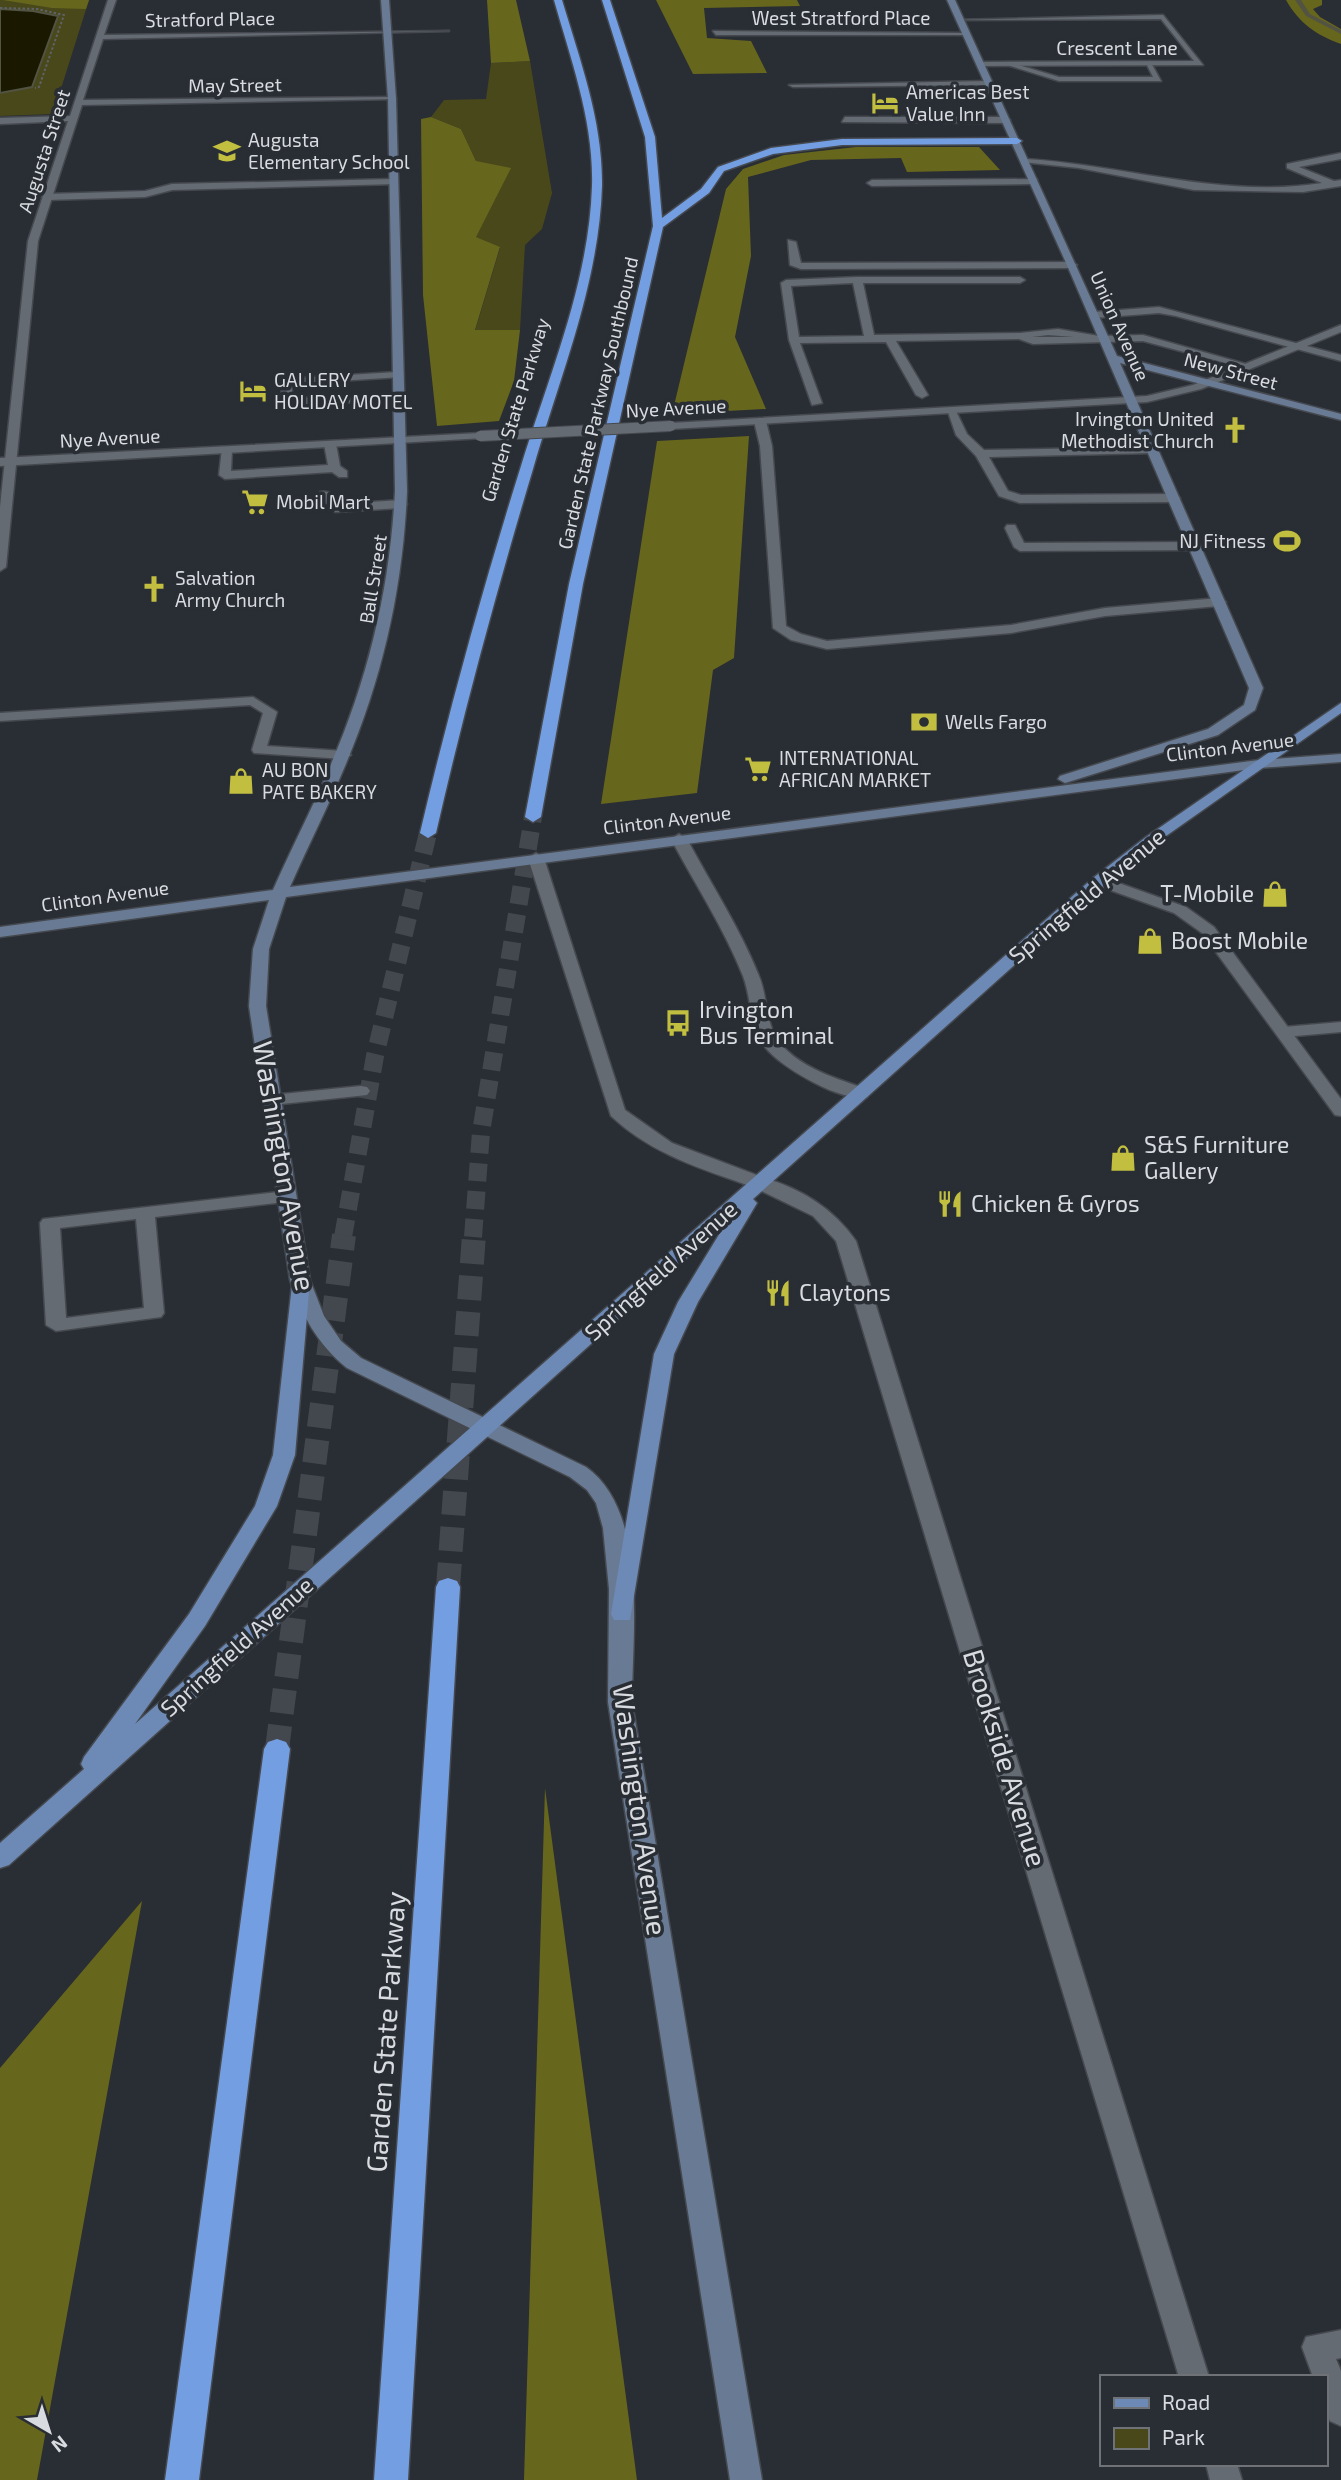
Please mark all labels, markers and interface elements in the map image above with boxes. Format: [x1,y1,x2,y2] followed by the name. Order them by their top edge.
[145,6,275,31] street label: Stratford Place
[751,6,931,29] street label: West Stratford Place
[1056,36,1178,59] street label: Crescent Lane
[188,72,282,97] street label: May Street
[906,80,1029,125] place label: Americas Best Value Inn
[13,86,74,215] street label: Augusta Street
[870,88,900,118] hotel icon: Americas Best Value Inn
[248,128,410,173] place label: Augusta Elementary School
[212,136,242,166] school or university icon: Augusta Elementary School
[553,254,642,552] street label: Garden State Parkway Southbound
[1086,267,1155,384] street label: Union Avenue
[476,315,553,505] street label: Garden State Parkway
[1182,347,1280,394] street label: New Street
[274,368,413,413] place label: GALLERY HOLIDAY MOTEL
[238,376,268,406] hotel icon: GALLERY HOLIDAY MOTEL
[625,393,727,422] street label: Nye Avenue
[1061,407,1214,452] place label: Irvington United Methodist Church
[1220,415,1250,445] church icon: Irvington United Methodist Church
[59,423,161,452] street label: Nye Avenue
[240,487,270,517] supermarket icon: Mobil Mart
[276,490,370,513] place label: Mobil Mart
[1272,526,1302,556] sports icon: NJ Fitness
[1179,529,1266,552] place label: NJ Fitness
[354,533,391,625] street label: Ball Street
[175,566,285,611] place label: Salvation Army Church
[139,574,169,604] church icon: Salvation Army Church
[909,707,939,737] bank icon: Wells Fargo
[945,710,1047,733] place label: Wells Fargo
[1165,727,1295,766] street label: Clinton Avenue
[779,746,931,791] place label: INTERNATIONAL AFRICAN MARKET
[743,754,773,784] supermarket icon: INTERNATIONAL AFRICAN MARKET
[262,758,377,803] place label: AU BON PATE BAKERY
[226,766,256,796] shop icon: AU BON PATE BAKERY
[602,800,732,839] street label: Clinton Avenue
[1003,822,1170,969] street label: Springfield Avenue
[40,875,170,916] street label: Clinton Avenue
[1160,879,1254,907] place label: T-Mobile
[1260,879,1290,909] shop icon: T-Mobile
[1135,926,1165,956] shop icon: Boost Mobile
[1171,926,1308,954] place label: Boost Mobile
[699,995,834,1049] place label: Irvington Bus Terminal
[663,1008,693,1038] bus stop icon: Irvington Bus Terminal
[246,1038,324,1293] street label: Washington Avenue
[1144,1130,1289,1184] place label: S&S Furniture Gallery
[1108,1143,1138,1173] shop icon: S&S Furniture Gallery
[935,1189,965,1219] restaurant icon: Chicken & Gyros
[971,1189,1140,1217] place label: Chicken & Gyros
[578,1195,742,1346] street label: Springfield Avenue
[763,1278,793,1308] restaurant icon: Claytons
[799,1278,891,1306] place label: Claytons
[154,1571,318,1722] street label: Springfield Avenue
[957,1645,1055,1871] street label: Brookside Avenue
[607,1682,675,1938] street label: Washington Avenue
[358,1890,412,2174] street label: Garden State Parkway
[1100,2375,1327,2466] legend
[1162,2389,1210,2414] text: Road
[14,2396,84,2466] north arrow
[1162,2424,1205,2449] text: Park
[47,2431,73,2458] text: N

